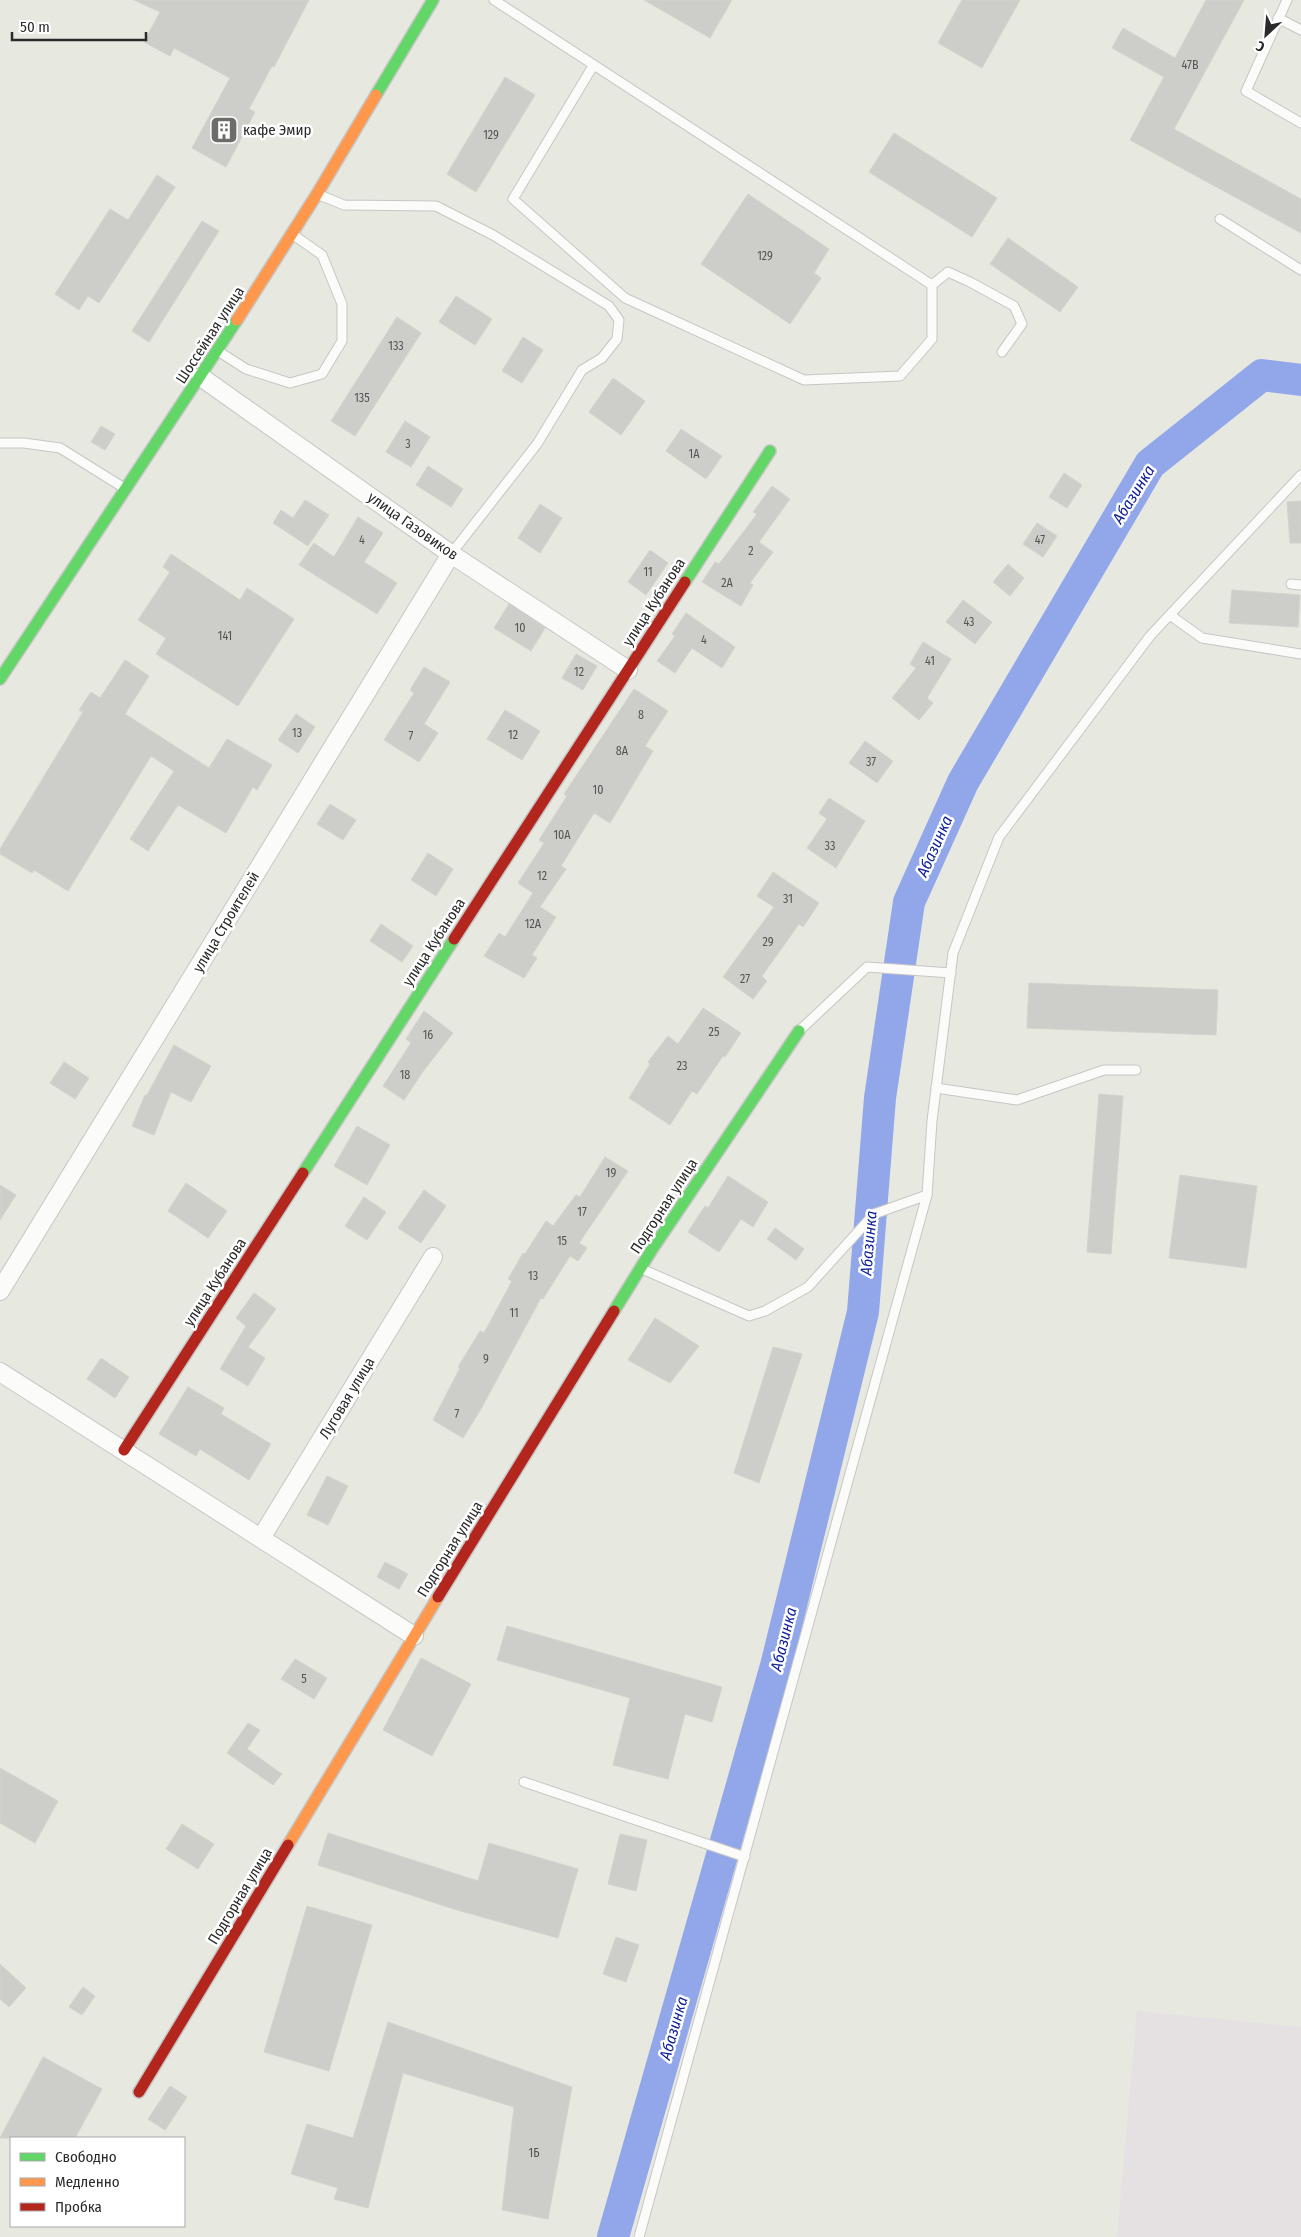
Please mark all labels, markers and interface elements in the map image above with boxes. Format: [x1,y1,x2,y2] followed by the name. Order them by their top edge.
[12,10,146,42] scale bar
[1241,10,1291,60] north arrow
[20,18,50,36] text: 50 m
[1253,37,1268,55] text: С
[1181,58,1199,72] house number: 47В
[209,115,239,145] building icon: кафе Эмир
[243,121,312,139] place label: кафе Эмир
[483,128,499,142] house number: 129
[757,249,773,263] house number: 129
[172,283,248,387] street label: Шоссейная улица
[388,339,404,353] house number: 133
[354,391,370,405] house number: 135
[405,437,411,451] house number: 3
[689,447,700,461] house number: 1А
[1108,462,1159,528] water label: Абазинка
[364,488,462,564] street label: улица Газовиков
[359,533,365,547] house number: 4
[1035,533,1045,547] house number: 47
[748,544,754,558] house number: 2
[619,555,689,649] street label: улица Кубанова
[643,565,653,579] house number: 11
[721,576,733,590] house number: 2А
[963,615,975,629] house number: 43
[515,621,525,635] house number: 10
[218,629,232,643] house number: 141
[701,633,707,647] house number: 4
[925,654,935,668] house number: 41
[574,665,584,679] house number: 12
[638,708,644,722] house number: 8
[292,726,302,740] house number: 13
[508,728,518,742] house number: 12
[409,729,414,743] house number: 7
[616,744,629,758] house number: 8А
[866,755,876,769] house number: 37
[593,783,603,797] house number: 10
[912,813,956,881] water label: Абазинка
[553,828,571,842] house number: 10А
[825,839,835,853] house number: 33
[189,868,263,976] street label: улица Строителей
[537,869,547,883] house number: 12
[783,892,793,906] house number: 31
[399,895,469,989] street label: улица Кубанова
[525,917,542,931] house number: 12А
[762,935,774,949] house number: 29
[740,972,750,986] house number: 27
[709,1025,720,1039] house number: 25
[423,1028,433,1042] house number: 16
[677,1059,687,1073] house number: 23
[400,1068,410,1082] house number: 18
[627,1155,701,1257] street label: Подгорная улица
[606,1166,616,1180] house number: 19
[577,1205,587,1219] house number: 17
[856,1210,881,1277] water label: Абазинка
[557,1234,568,1248] house number: 15
[180,1235,250,1329] street label: улица Кубанова
[528,1269,538,1283] house number: 13
[509,1306,519,1320] house number: 11
[483,1352,489,1366] house number: 9
[316,1354,378,1442] street label: Луговая улица
[455,1407,460,1421] house number: 7
[413,1498,487,1600] street label: Подгорная улица
[766,1605,801,1674] water label: Абазинка
[301,1672,307,1686] house number: 5
[204,1844,276,1948] street label: Подгорная улица
[655,1994,692,2063] water label: Абазинка
[10,2137,185,2227] legend
[529,2146,539,2160] house number: 1Б
[55,2148,117,2166] text: Свободно
[55,2173,120,2191] text: Медленно
[55,2198,102,2216] text: Пробка

